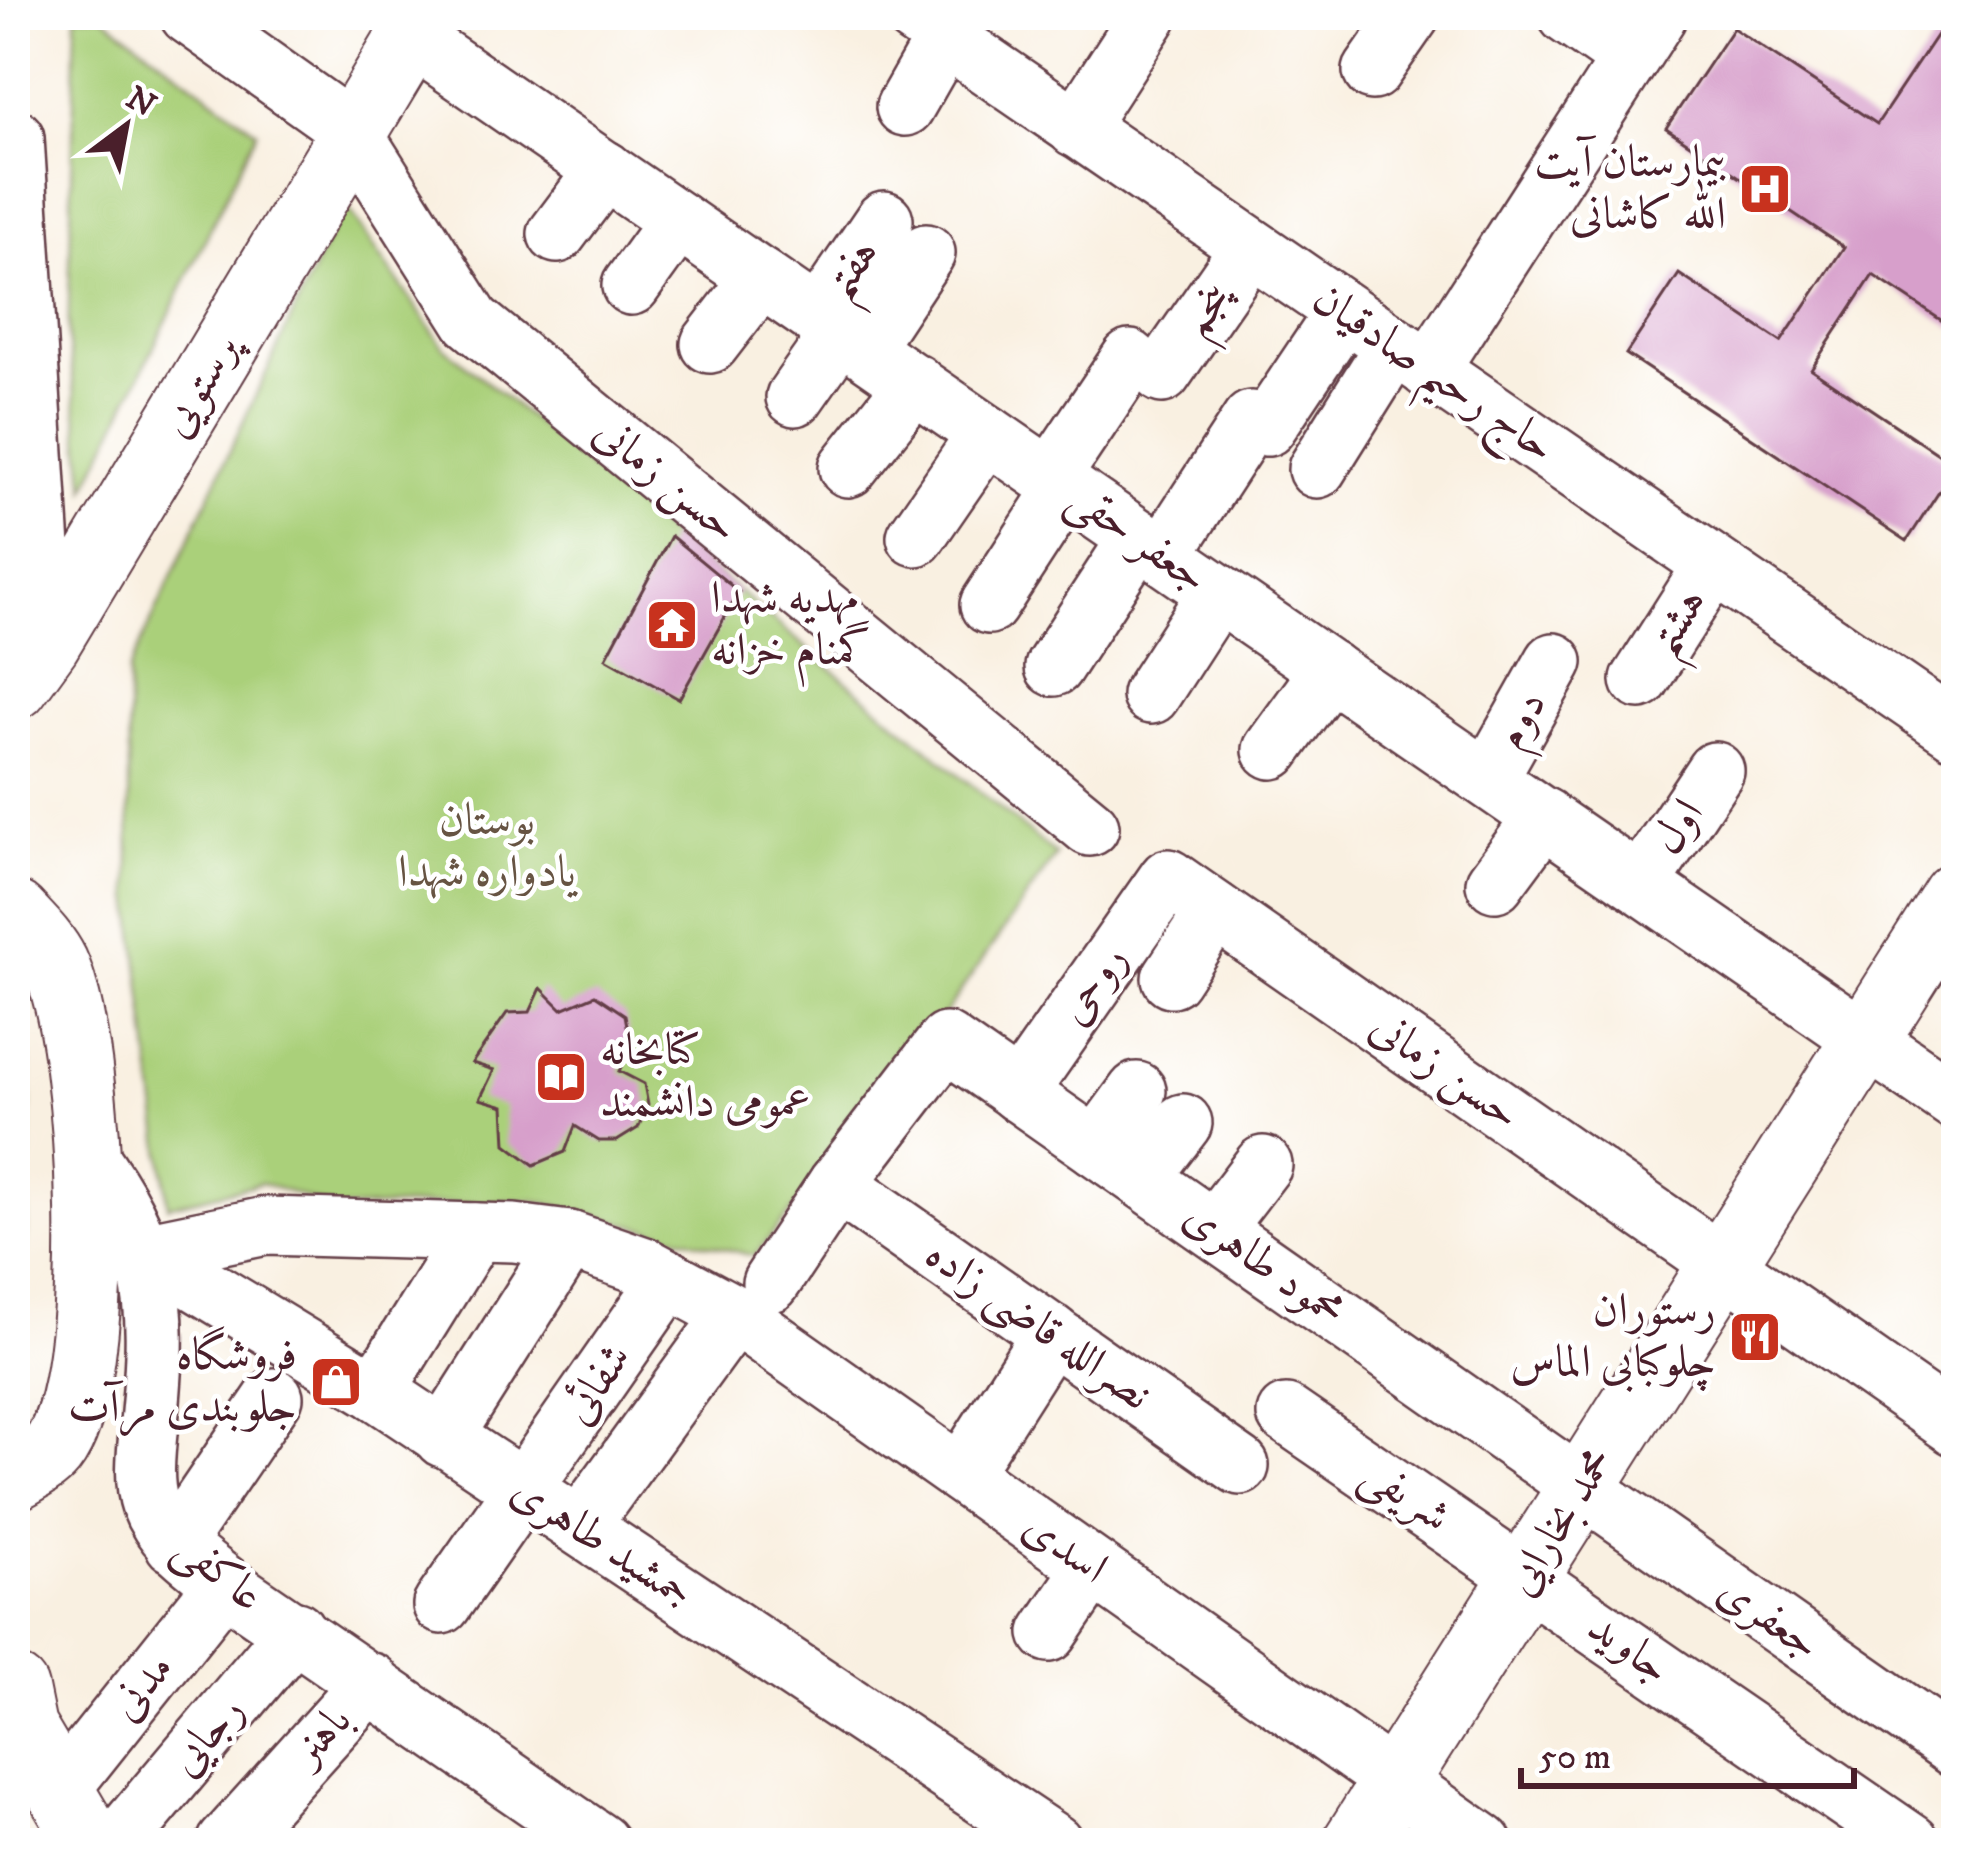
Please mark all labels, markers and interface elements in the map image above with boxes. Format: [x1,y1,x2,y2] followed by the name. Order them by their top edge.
[66,66,186,186] north arrow
[118,78,163,127] text: N
[1534,135,1726,243] place label: بیمارستان آیت الله کاشانی
[1737,161,1793,217] hospital icon: بیمارستان آیت الله کاشانی
[810,227,903,319] street label: هفتم
[1168,270,1256,355] street label: پنجم
[1294,271,1566,487] street label: حاج رحیم صادقیان
[148,321,254,448] street label: پرستویی
[582,404,750,556] street label: حسن زمانی
[1056,470,1219,608] street label: جعفر حقی
[711,571,871,688] place label: مهدیه شهدا گمنام خزانه
[1634,577,1731,674] street label: هشتم
[644,597,700,653] temple icon: مهدیه شهدا گمنام خزانه
[1482,681,1568,764] street label: دوم
[1639,789,1717,865] street label: اول
[398,793,579,901] park label: بوستان یادواره شهدا
[1046,934,1140,1036] street label: روحی
[1359,999,1531,1143] street label: حسن زمانی
[600,1023,811,1131] place label: کتابخانه عمومی دانشمند
[533,1049,589,1105] library icon: کتابخانه عمومی دانشمند
[1172,1188,1356,1340] street label: محمود طاهری
[913,1227,1162,1424] street label: نصرالله قاضی زاده
[1510,1283,1716,1393] place label: رستوران چلوکبابی الماس
[1727,1309,1783,1365] restaurant icon: رستوران چلوکبابی الماس
[68,1326,297,1437] place label: فروشگاه جلوبندی مرآت
[550,1333,644,1435] street label: شفائی
[308,1354,364,1410] shop icon: فروشگاه جلوبندی مرآت
[1493,1438,1627,1606] street label: محمد بخارایی
[1350,1445,1461,1546] street label: شریفی
[500,1462,704,1622] street label: جمشید طاهری
[1012,1499,1118,1597] street label: اسدی
[162,1519,275,1626] street label: عاکفی
[1707,1563,1831,1673] street label: جعفری
[1577,1600,1681,1696] street label: جاوید
[98,1642,186,1732] street label: مدنی
[157,1684,257,1788] street label: رجایی
[277,1694,364,1781] street label: باهنر
[1521,1714,1854,1788] scale bar
[1539,1735,1611,1780] text: 50 m

